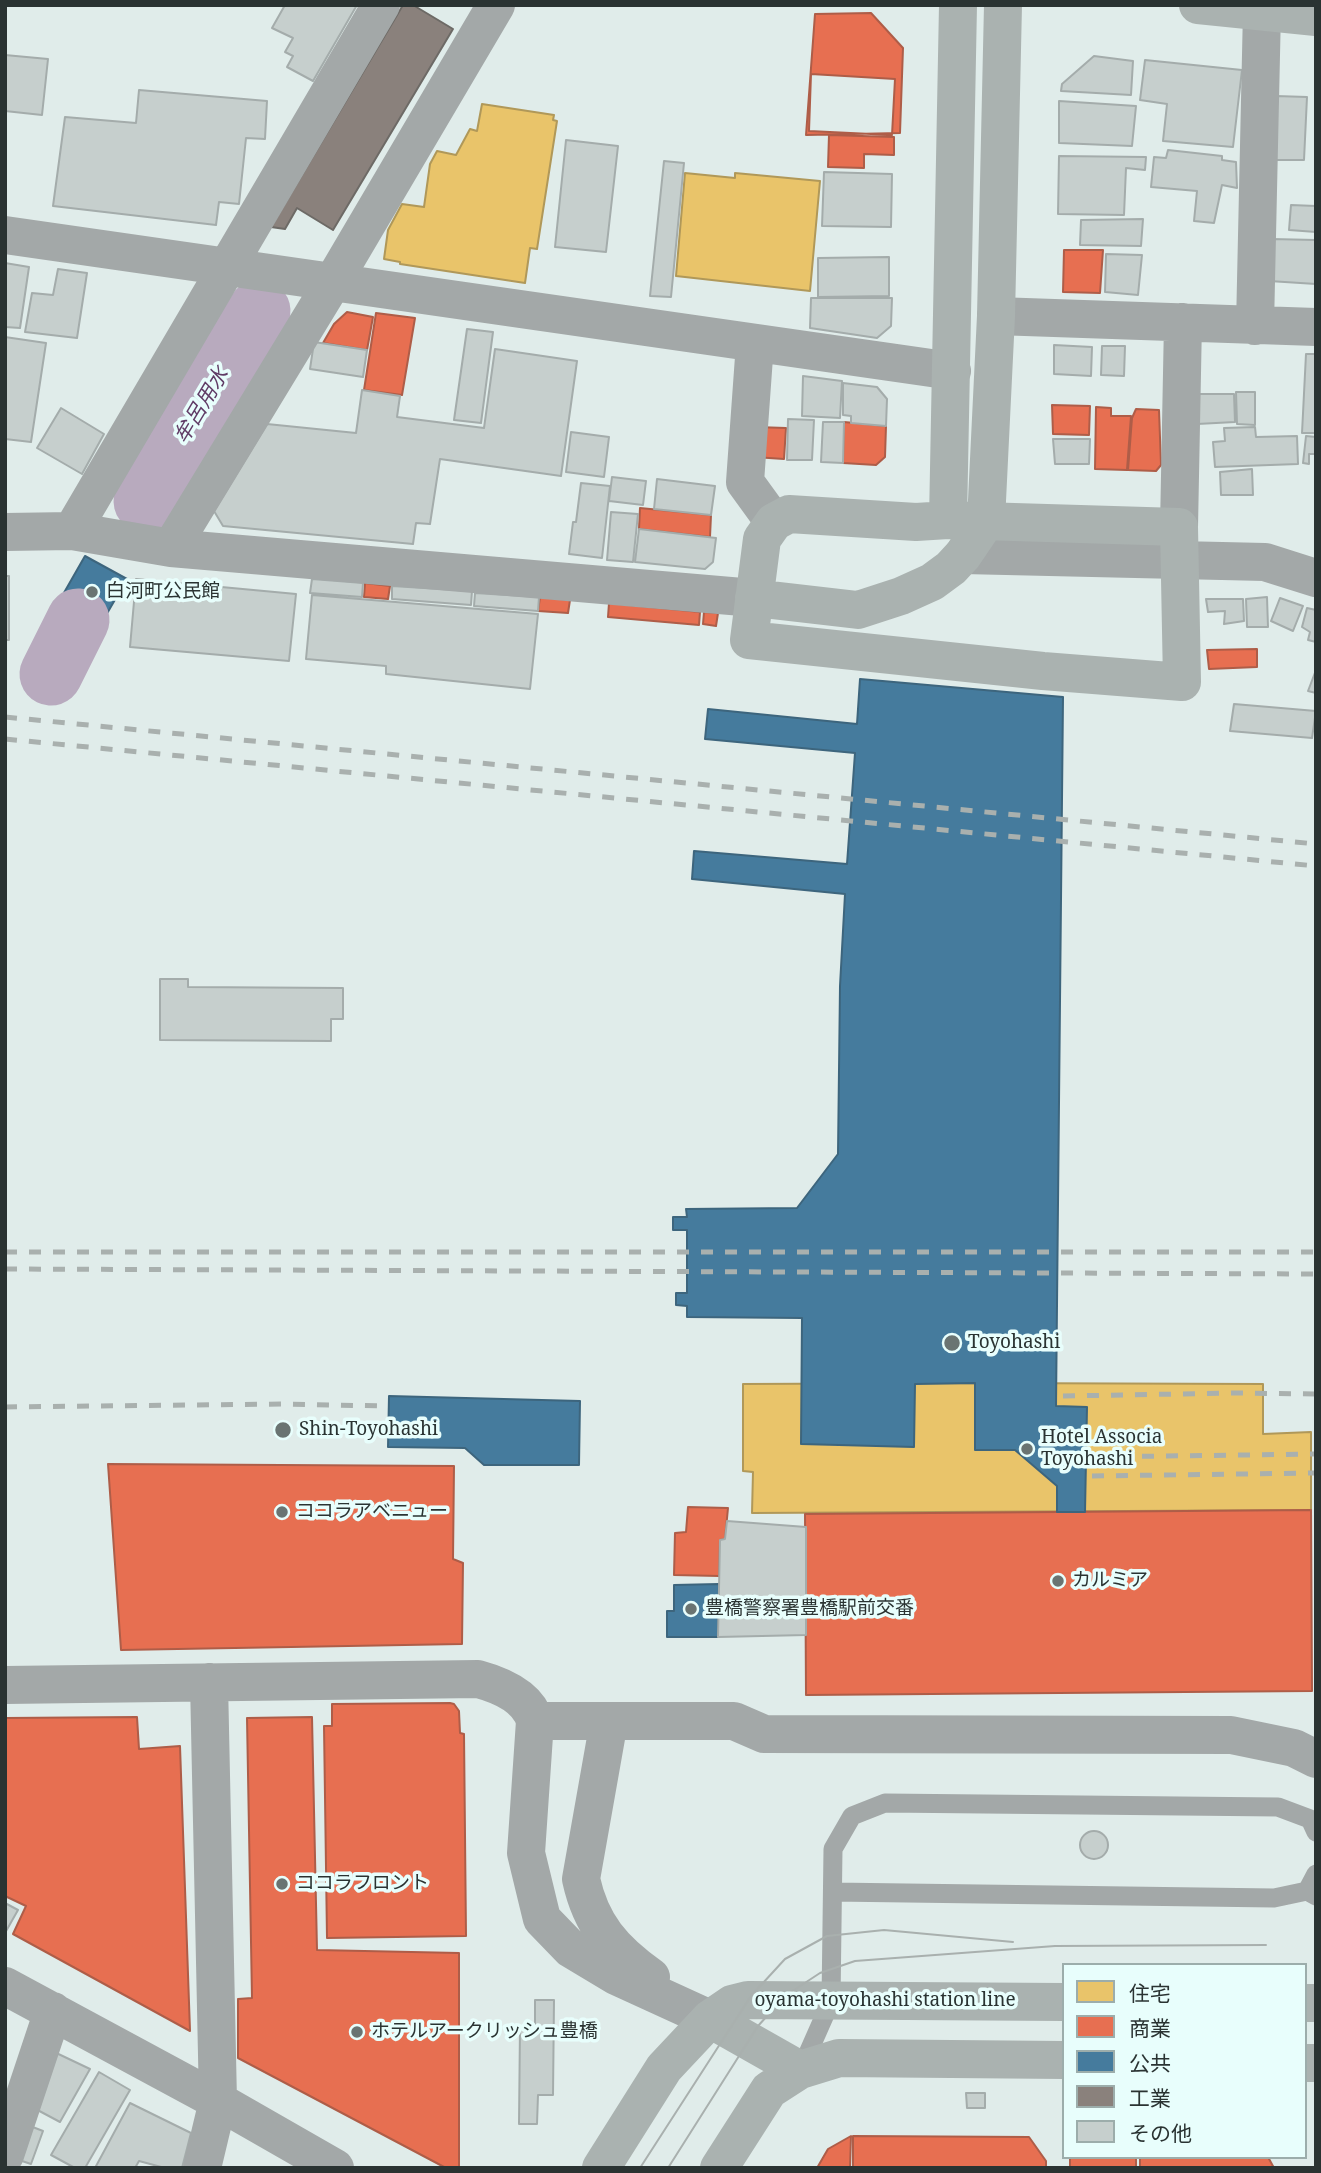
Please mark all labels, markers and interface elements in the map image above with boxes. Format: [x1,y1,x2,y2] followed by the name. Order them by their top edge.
[170,364,234,448] water label: 牟呂用水
[106,581,220,603] place label: 白河町公民館
[84,584,100,600] marker: 白河町公民館
[968,1332,1060,1354] place label: Toyohashi
[942,1333,962,1353] marker: Toyohashi
[299,1419,438,1441] place label: Shin-Toyohashi
[273,1420,293,1440] marker: Shin-Toyohashi
[1041,1427,1162,1471] place label: Hotel Associa Toyohashi
[1019,1441,1035,1457] marker: Hotel Associa Toyohashi
[296,1501,448,1523] place label: ココラアベニュー
[274,1504,290,1520] marker: ココラアベニュー
[1072,1570,1148,1592] place label: カルミア
[1050,1573,1066,1589] marker: カルミア
[705,1598,914,1620] place label: 豊橋警察署豊橋駅前交番
[683,1601,699,1617] marker: 豊橋警察署豊橋駅前交番
[296,1873,429,1895] place label: ココラフロント
[274,1876,290,1892] marker: ココラフロント
[1062,1963,1307,2159] legend
[1129,1979,1171,2007] text: 住宅
[754,1990,1016,2012] street label: oyama-toyohashi station line
[1129,2014,1171,2042] text: 商業
[371,2021,598,2043] place label: ホテルアークリッシュ豊橋
[349,2024,365,2040] marker: ホテルアークリッシュ豊橋
[1129,2049,1171,2077] text: 公共
[1129,2084,1171,2112] text: 工業
[1129,2119,1192,2147] text: その他

